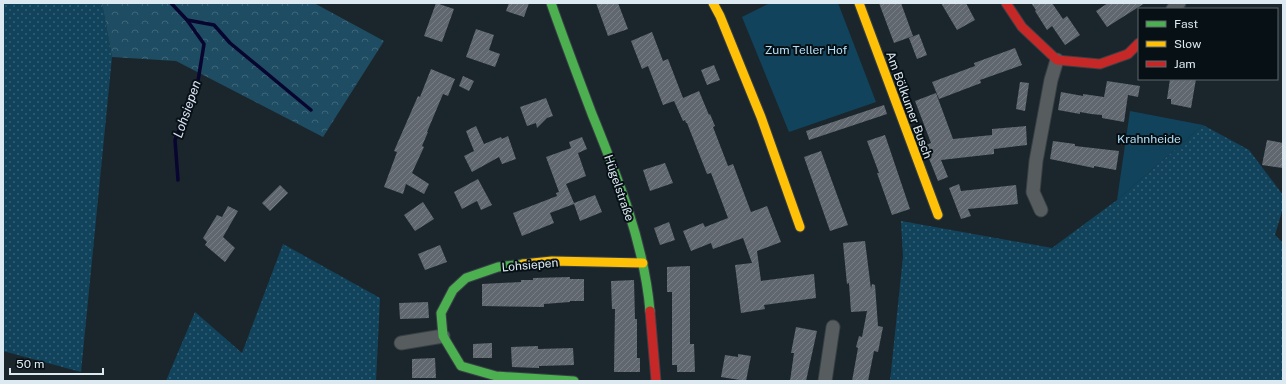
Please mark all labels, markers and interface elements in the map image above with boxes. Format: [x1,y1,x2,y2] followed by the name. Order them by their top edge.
[1138,8,1278,80] legend
[1174,17,1199,31] text: Fast
[1174,37,1202,51] text: Slow
[765,43,848,57] park label: Zum Teller Hof
[883,49,935,161] street label: Am Bölkumer Busch
[1174,57,1196,71] text: Jam
[170,78,204,140] water label: Lohsiepen
[1117,132,1181,146] park label: Krahnheide
[601,153,637,223] street label: Hügelstraße
[501,256,559,274] street label: Lohsiepen
[10,350,103,376] scale bar
[16,357,44,371] text: 50 m

